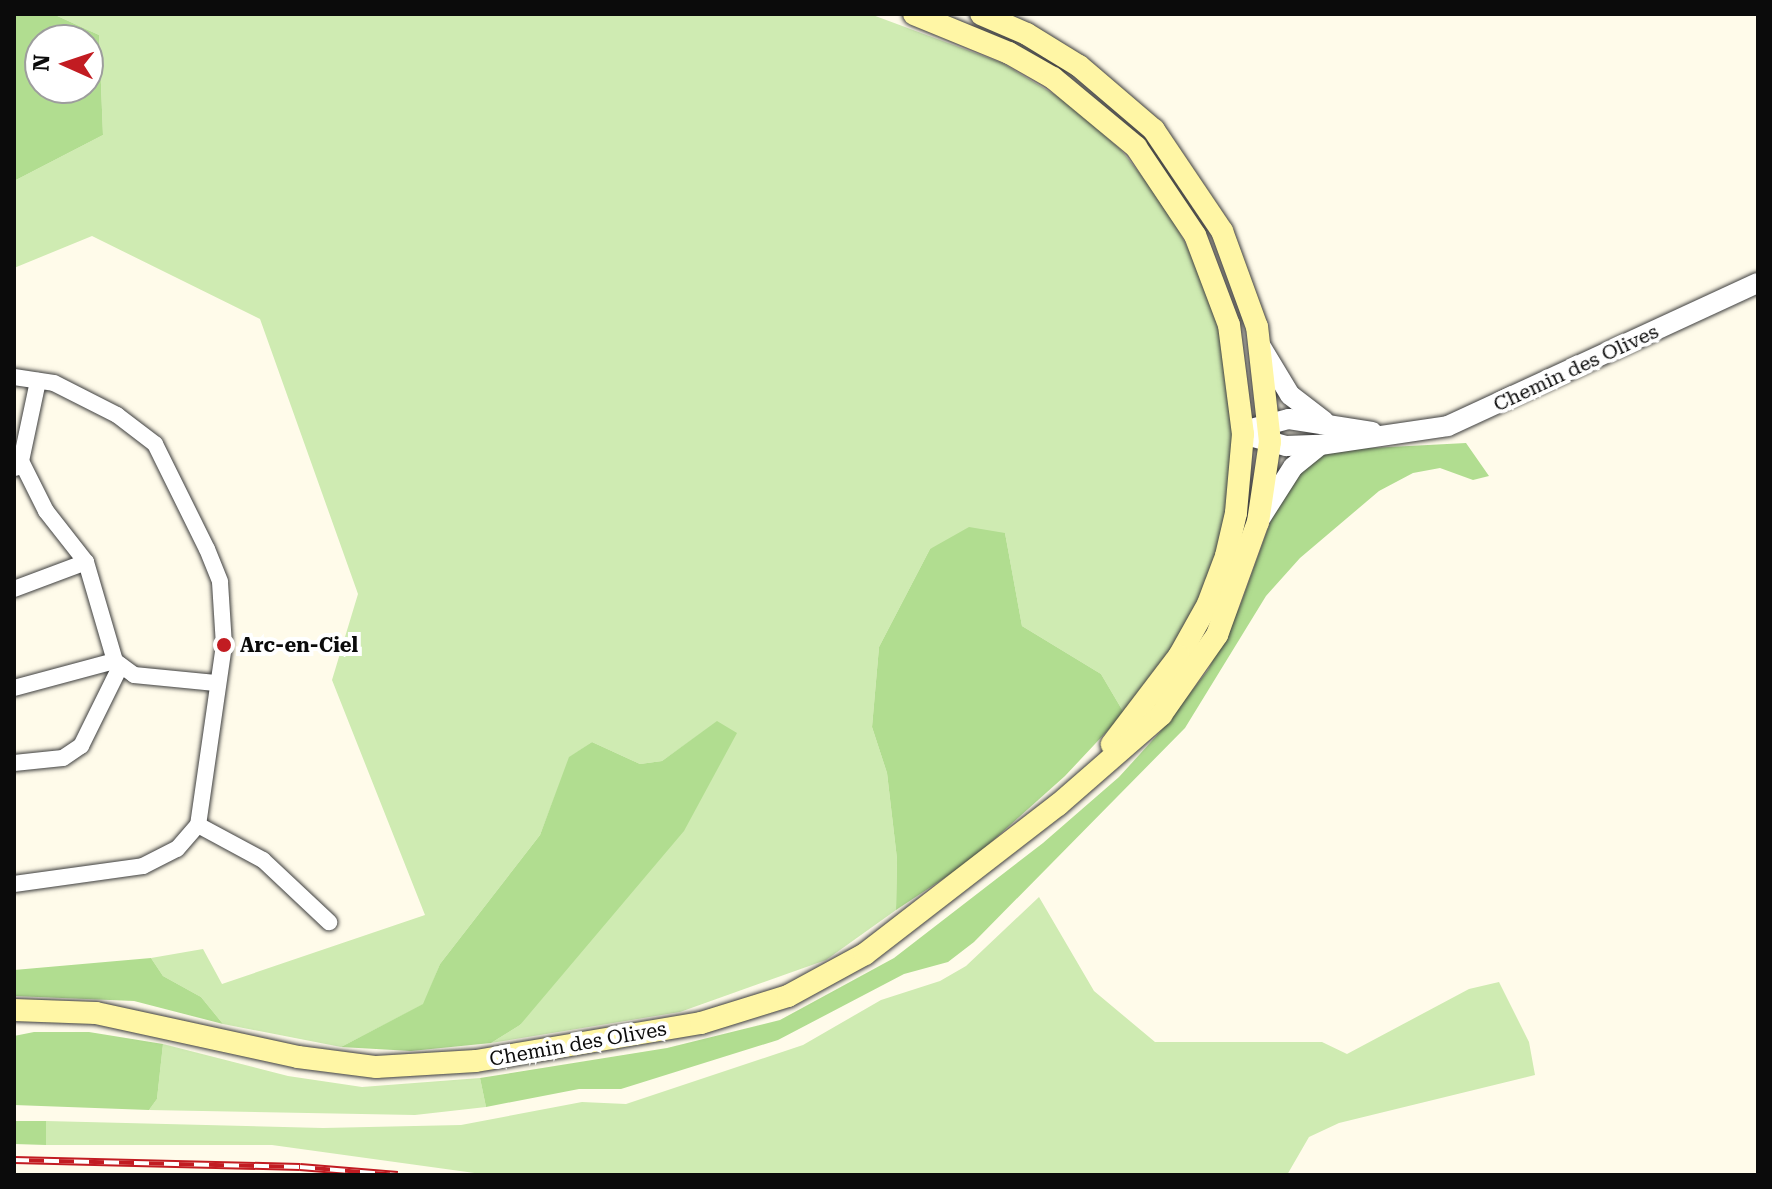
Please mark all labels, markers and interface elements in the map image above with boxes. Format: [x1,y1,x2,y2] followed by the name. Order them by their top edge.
[24,24,104,104] north arrow
[29,54,54,72] text: N
[1490,319,1662,417] street label: Chemin des Olives
[240,633,358,657] place label: Arc-en-Ciel
[215,636,233,654] marker: Arc-en-Ciel
[488,1017,668,1071] street label: Chemin des Olives

